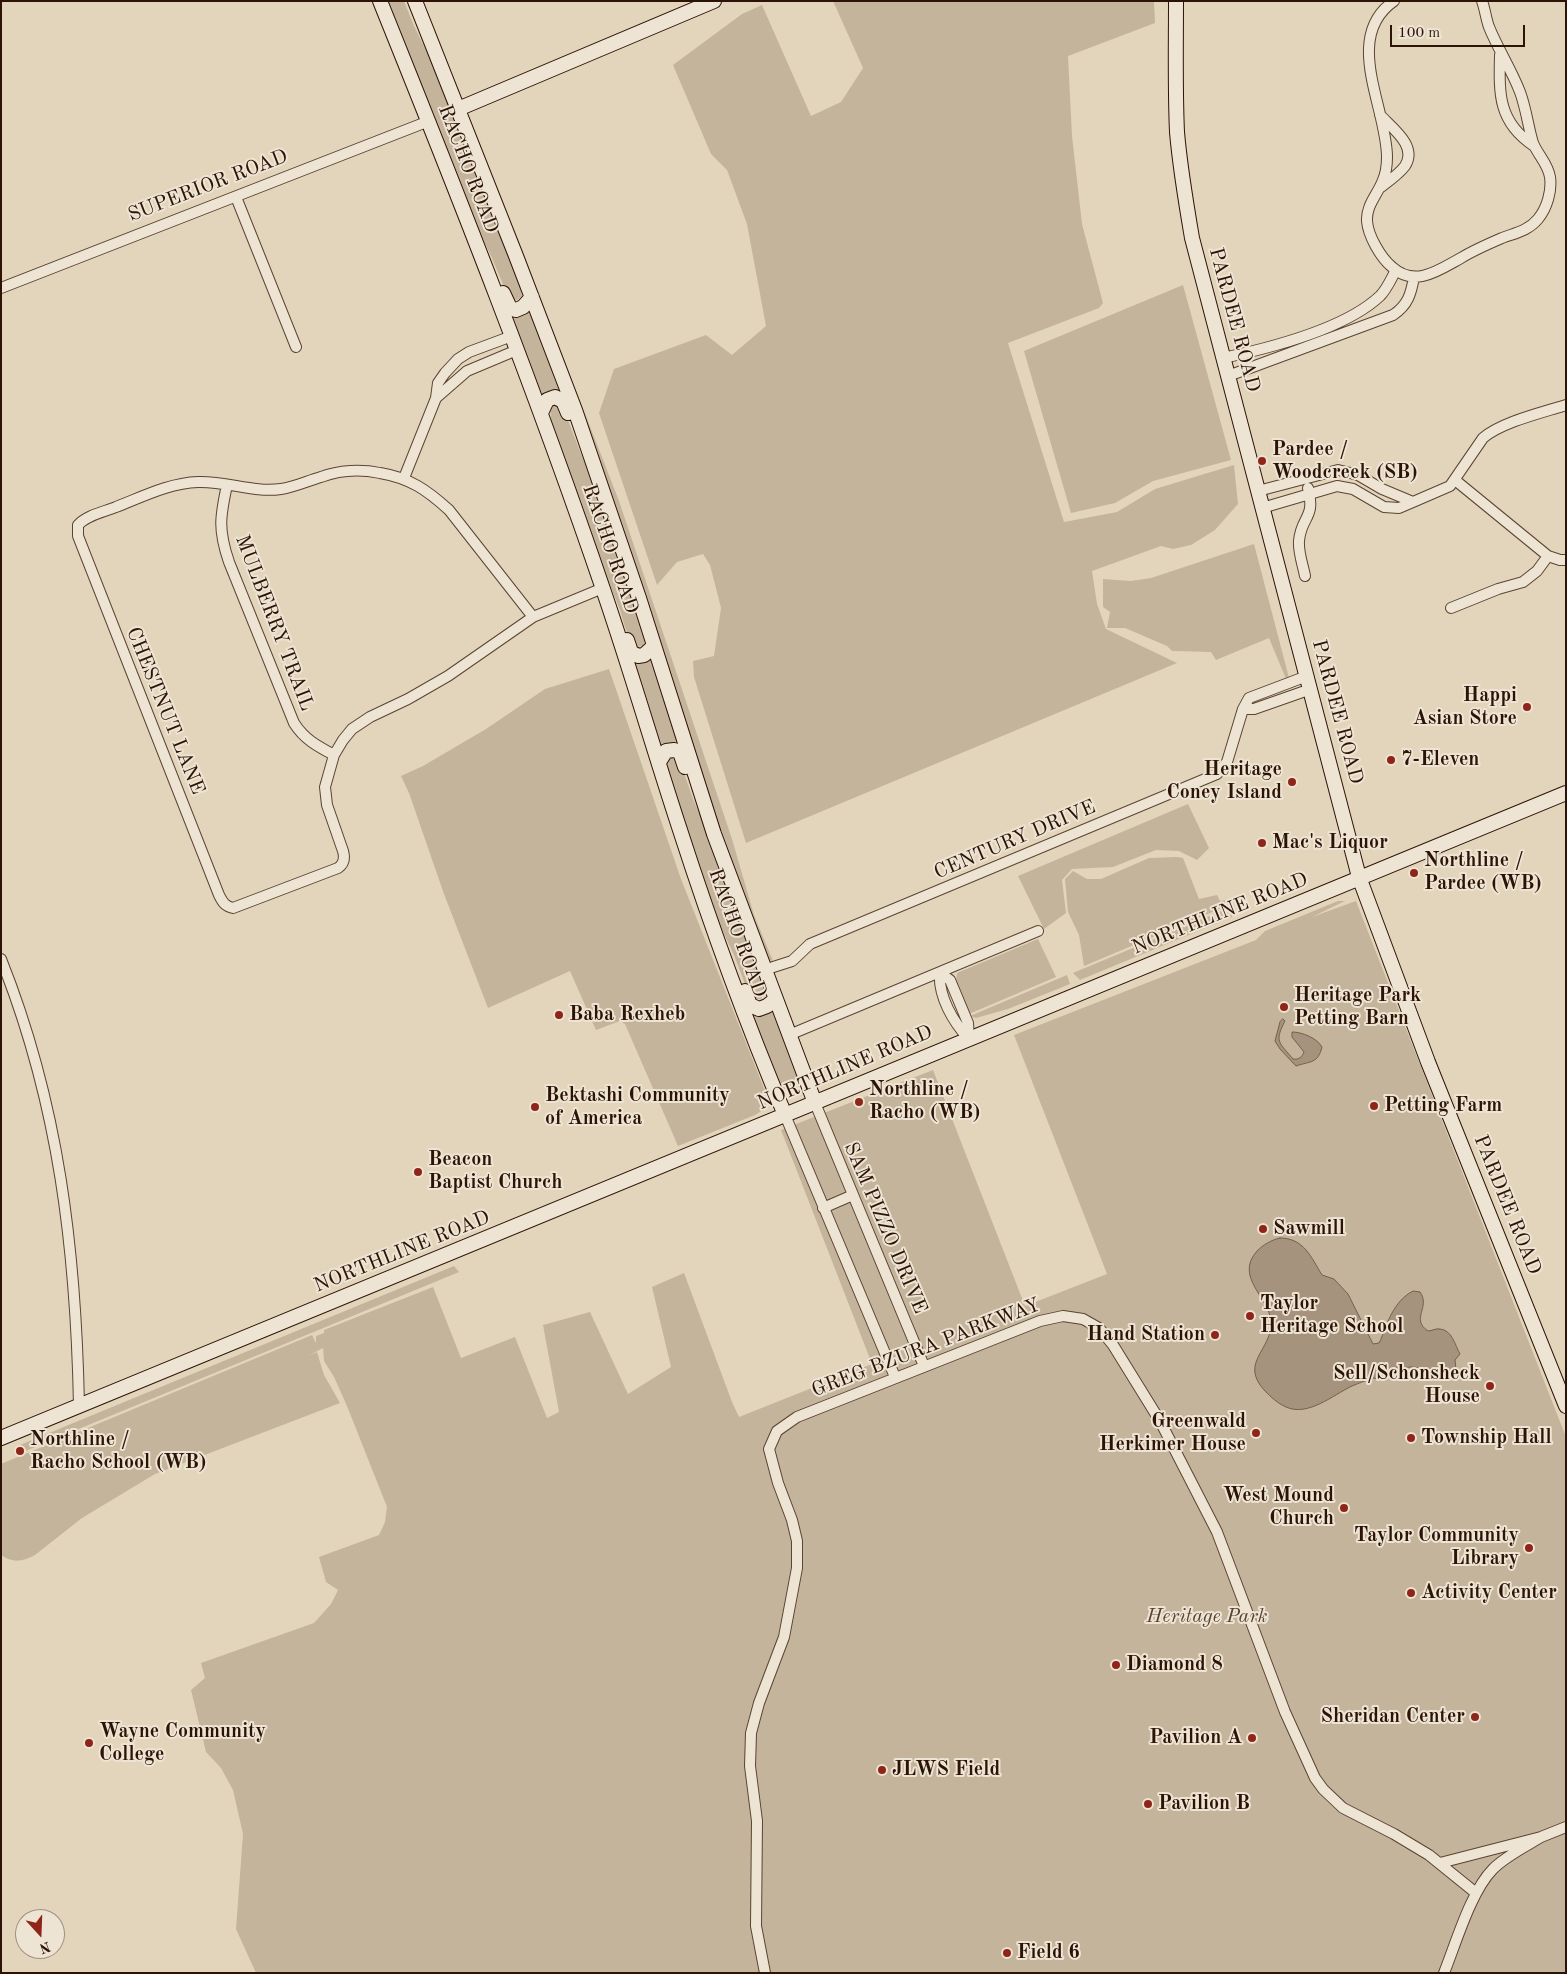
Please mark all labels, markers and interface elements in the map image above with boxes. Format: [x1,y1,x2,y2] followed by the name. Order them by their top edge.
[1392,15,1527,47] scale bar
[1398,26,1440,41] text: 100 m
[433,101,503,237] street label: RACHO ROAD
[125,145,291,227] street label: SUPERIOR ROAD
[1203,245,1265,395] street label: PARDEE ROAD
[1272,438,1418,485] place label: Pardee / Woodcreek (SB)
[1256,455,1268,467] marker: Pardee / Woodcreek (SB)
[577,481,643,617] street label: RACHO ROAD
[229,532,319,714] street label: MULBERRY TRAIL
[120,624,210,798] street label: CHESTNUT LANE
[1306,637,1368,787] street label: PARDEE ROAD
[1413,684,1517,731] place label: Happi Asian Store
[1521,701,1533,713] marker: Happi Asian Store
[1401,748,1479,772] place label: 7-Eleven
[1385,754,1397,766] marker: 7-Eleven
[1166,758,1282,805] place label: Heritage Coney Island
[1286,776,1298,788] marker: Heritage Coney Island
[931,795,1099,885] street label: CENTURY DRIVE
[1272,831,1388,855] place label: Mac's Liquor
[1256,837,1268,849] marker: Mac's Liquor
[1424,849,1542,896] place label: Northline / Pardee (WB)
[703,865,771,1001] street label: RACHO ROAD
[1408,867,1420,879] marker: Northline / Pardee (WB)
[1128,868,1312,960] street label: NORTHLINE ROAD
[1294,984,1421,1031] place label: Heritage Park Petting Barn
[1278,1001,1290,1013] marker: Heritage Park Petting Barn
[569,1003,685,1027] place label: Baba Rexheb
[553,1009,565,1021] marker: Baba Rexheb
[754,1020,936,1116] street label: NORTHLINE ROAD
[869,1078,981,1125] place label: Northline / Racho (WB)
[545,1084,730,1131] place label: Bektashi Community of America
[1384,1094,1502,1118] place label: Petting Farm
[853,1096,865,1108] marker: Northline / Racho (WB)
[1368,1100,1380,1112] marker: Petting Farm
[529,1101,541,1113] marker: Bektashi Community of America
[1468,1132,1546,1278] street label: PARDEE ROAD
[838,1139,932,1317] street label: SAM PIZZO DRIVE
[428,1148,563,1195] place label: Beacon Baptist Church
[412,1166,424,1178] marker: Beacon Baptist Church
[310,1206,494,1298] street label: NORTHLINE ROAD
[1273,1217,1345,1241] place label: Sawmill
[1257,1223,1269,1235] marker: Sawmill
[1260,1292,1403,1339] place label: Taylor Heritage School
[808,1293,1044,1403] street label: GREG BZURA PARKWAY
[1244,1310,1256,1322] marker: Taylor Heritage School
[1087,1323,1205,1347] place label: Hand Station
[1209,1329,1221,1341] marker: Hand Station
[1333,1362,1480,1409] place label: Sell/Schonsheck House
[1484,1380,1496,1392] marker: Sell/Schonsheck House
[1099,1410,1246,1457] place label: Greenwald Herkimer House
[1421,1426,1552,1450] place label: Township Hall
[1250,1427,1262,1439] marker: Greenwald Herkimer House
[30,1428,206,1475] place label: Northline / Racho School (WB)
[1405,1432,1417,1444] marker: Township Hall
[14,1445,26,1457] marker: Northline / Racho School (WB)
[1223,1484,1334,1531] place label: West Mound Church
[1338,1502,1350,1514] marker: West Mound Church
[1354,1524,1519,1571] place label: Taylor Community Library
[1523,1542,1535,1554] marker: Taylor Community Library
[1421,1581,1557,1605] place label: Activity Center
[1405,1587,1417,1599] marker: Activity Center
[1146,1605,1268,1629] park label: Heritage Park
[1126,1653,1223,1677] place label: Diamond 8
[1110,1659,1122,1671] marker: Diamond 8
[1321,1705,1465,1729] place label: Sheridan Center
[1469,1711,1481,1723] marker: Sheridan Center
[99,1720,266,1767] place label: Wayne Community College
[1149,1726,1242,1750] place label: Pavilion A
[1246,1732,1258,1744] marker: Pavilion A
[83,1737,95,1749] marker: Wayne Community College
[892,1758,1000,1782] place label: JLWS Field
[876,1764,888,1776] marker: JLWS Field
[1158,1792,1250,1816] place label: Pavilion B
[1142,1798,1154,1810] marker: Pavilion B
[15,1909,65,1959] north arrow
[37,1939,52,1956] text: N
[1017,1941,1080,1965] place label: Field 6
[1001,1947,1013,1959] marker: Field 6

